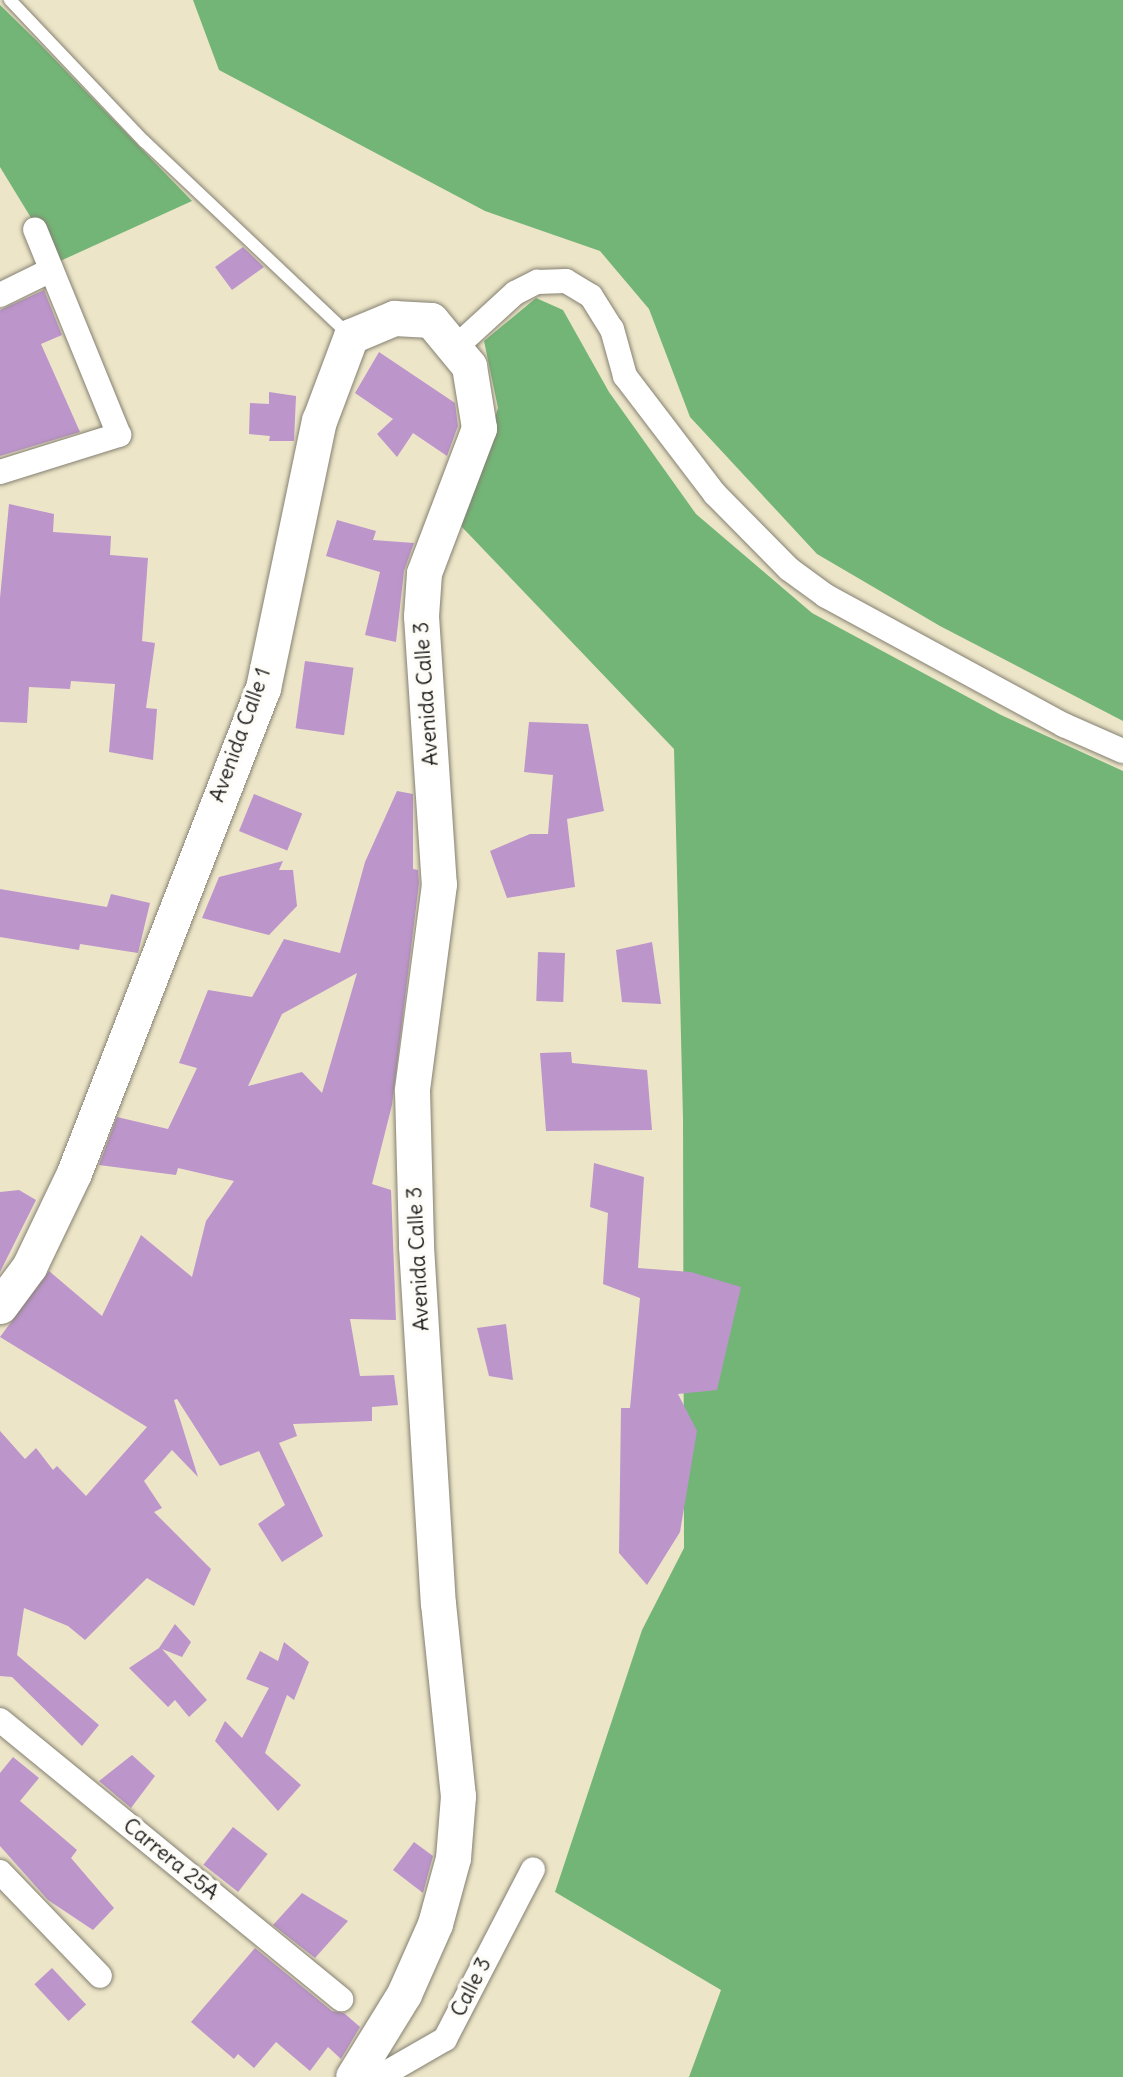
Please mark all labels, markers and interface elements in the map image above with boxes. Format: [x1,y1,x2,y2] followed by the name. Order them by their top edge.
[408,621,444,767] street label: Avenida Calle 3
[204,665,276,805] street label: Avenida Calle 1
[402,1186,434,1332] street label: Avenida Calle 3
[118,1813,224,1905] street label: Carrera 25A
[445,1953,497,2021] street label: Calle 3

